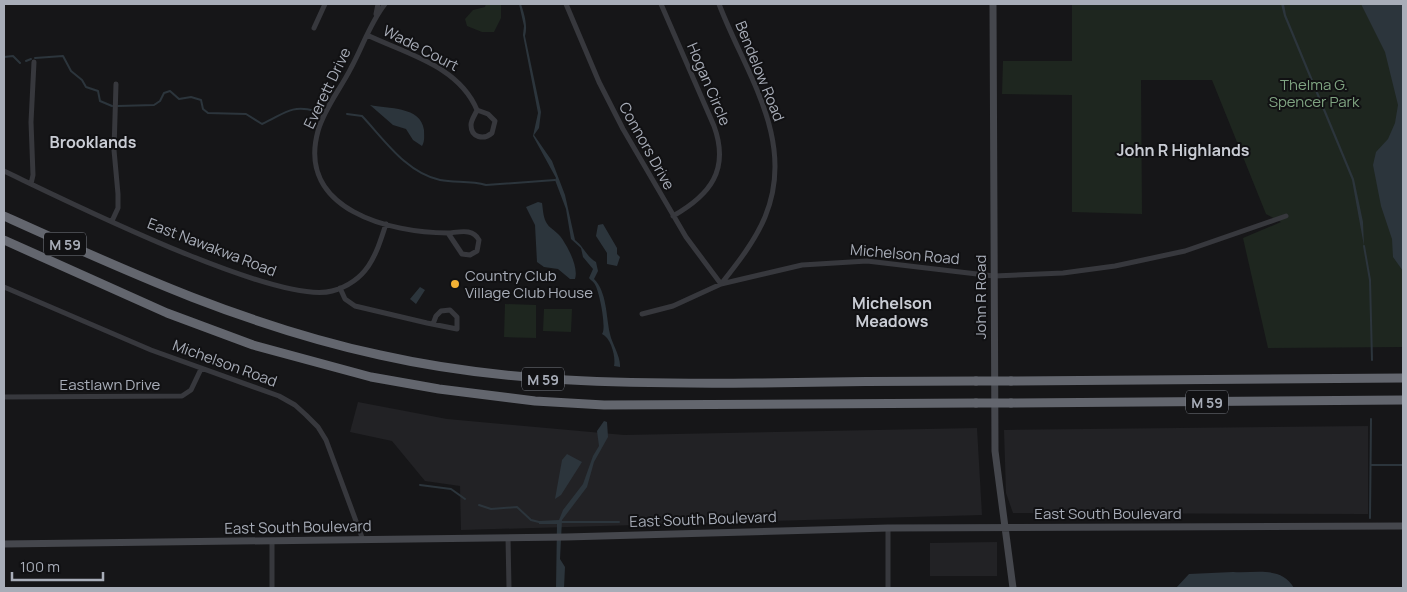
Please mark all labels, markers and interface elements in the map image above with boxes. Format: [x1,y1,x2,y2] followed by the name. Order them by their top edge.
[730,18,790,124] street label: Bendelow Road
[380,20,462,76] street label: Wade Court
[682,39,736,129] street label: Hogan Circle
[298,44,356,132] street label: Everett Drive
[1269,74,1360,112] park label: Thelma G. Spencer Park
[614,98,680,194] street label: Connors Drive
[50,131,137,153] district label: Brooklands
[1117,139,1250,161] district label: John R Highlands
[144,213,280,281] street label: East Nawakwa Road
[44,232,86,255] road number: M 59
[849,239,961,269] street label: Michelson Road
[970,255,991,339] street label: John R Road
[465,265,593,303] place label: Country Club Village Club House
[449,278,461,290] marker: Country Club Village Club House
[852,292,932,332] district label: Michelson Meadows
[170,334,280,392] street label: Michelson Road
[522,368,564,390] road number: M 59
[60,374,161,395] street label: Eastlawn Drive
[1186,391,1228,414] road number: M 59
[1034,503,1182,524] street label: East South Boulevard
[629,506,777,532] street label: East South Boulevard
[224,515,372,539] street label: East South Boulevard
[12,550,104,582] scale bar
[20,556,60,577] text: 100 m

